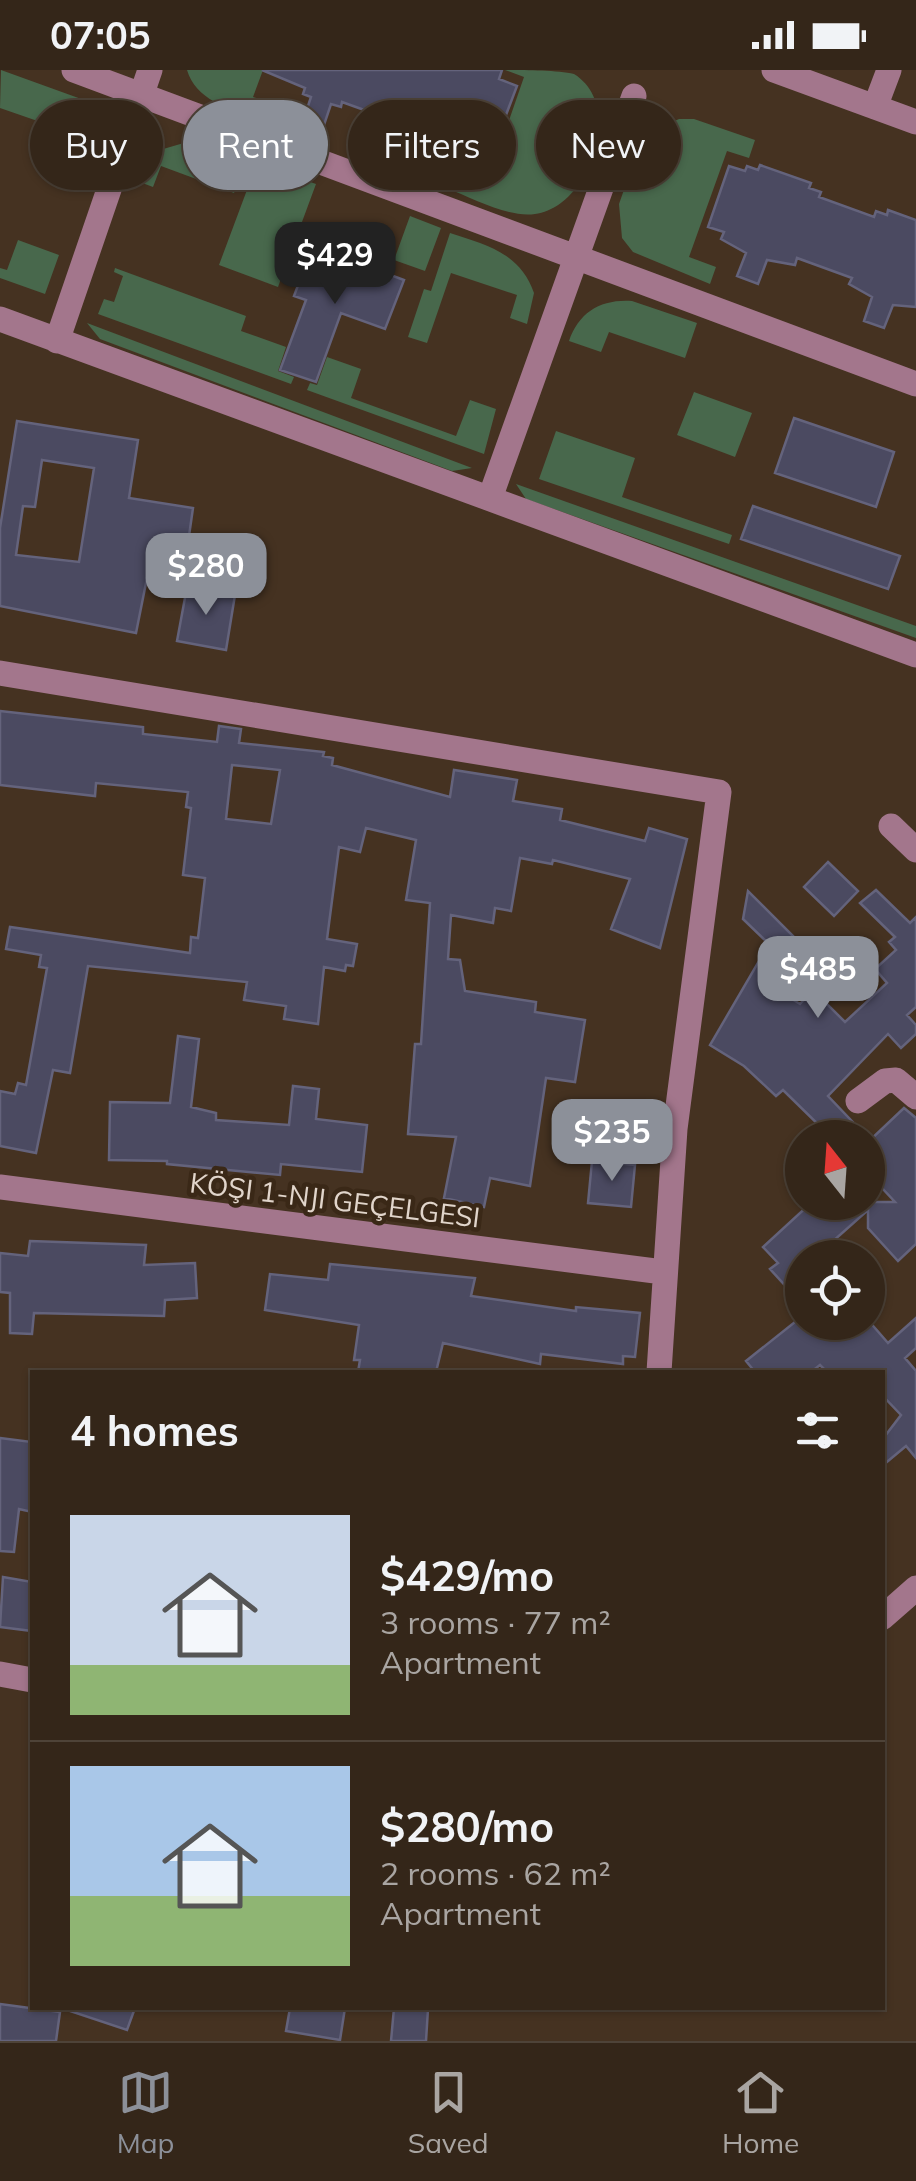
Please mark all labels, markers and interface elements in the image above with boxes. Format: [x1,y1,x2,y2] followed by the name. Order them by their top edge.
[50,11,151,59] text: 07:05
[30,100,163,190] chip: Buy
[183,100,328,190] chip: Rent
[348,100,516,190] chip: Filters
[536,100,681,190] chip: New
[276,222,394,307] pin: $429
[297,234,373,274] text: $429
[147,533,265,618] pin: $280
[168,545,244,585] text: $280
[759,936,877,1021] pin: $485
[780,948,856,988] text: $485
[553,1099,671,1184] pin: $235
[574,1111,650,1151] text: $235
[785,1120,885,1220] north arrow
[785,1120,885,1340] map controls
[188,1164,482,1235] street label: KÖŞI 1-NJI GEÇELGESI
[785,1240,885,1340] button: locate
[790,1403,845,1458] icon: filters
[70,1404,239,1457] text: 4 homes
[380,1549,554,1602] text: $429/mo
[150,1555,270,1675] icon: home
[380,1602,611,1642] text: 3 rooms · 77 m²
[380,1642,541,1682] text: Apartment
[380,1800,554,1853] text: $280/mo
[150,1806,270,1926] icon: home
[380,1853,611,1893] text: 2 rooms · 62 m²
[380,1893,541,1933] text: Apartment
[117,2065,174,2160] tab: Map
[408,2065,489,2160] tab: Saved
[722,2065,799,2160] tab: Home

